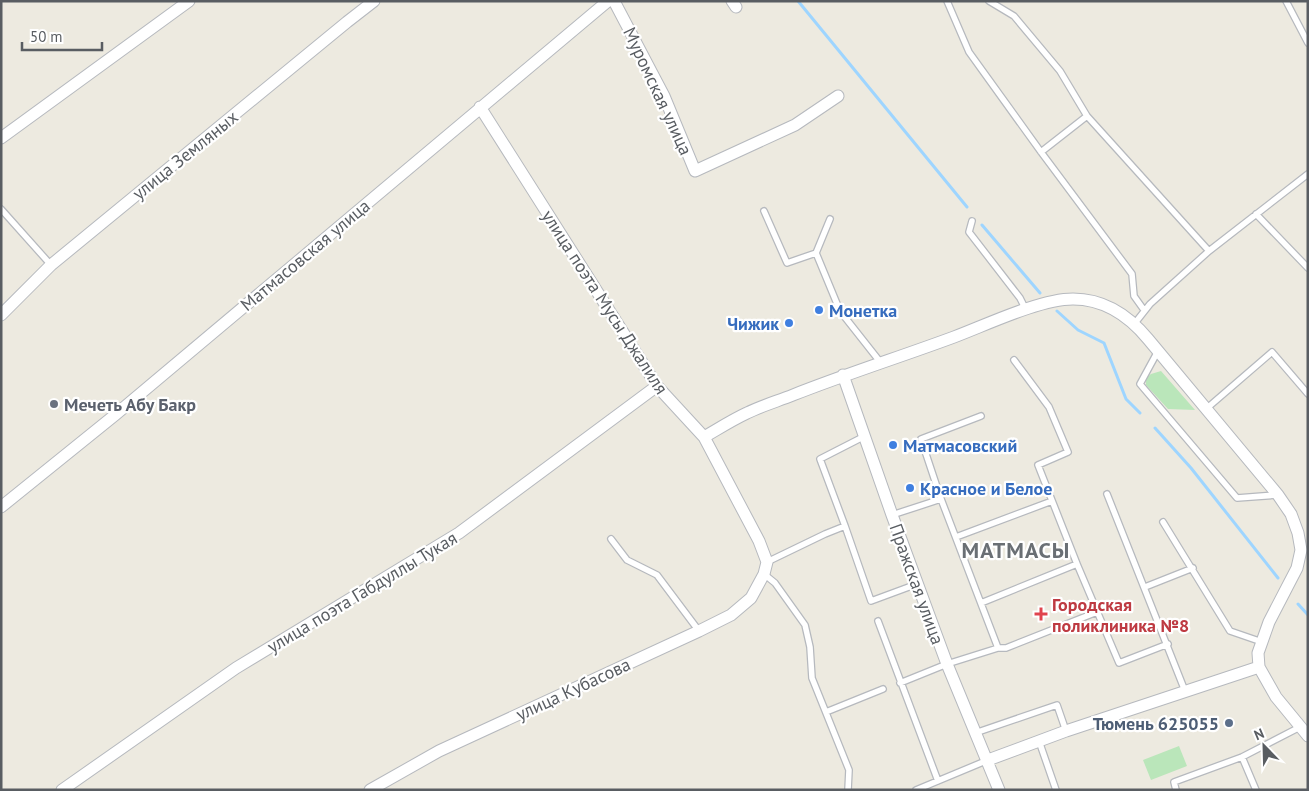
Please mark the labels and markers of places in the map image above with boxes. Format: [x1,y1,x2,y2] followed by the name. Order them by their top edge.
[829,299,897,322] place label: Монетка
[813,304,825,316] marker: Монетка
[727,312,779,335] place label: Чижик
[783,317,795,329] marker: Чижик
[64,393,196,416] place label: Мечеть Абу Бакр
[48,398,60,410] marker: Мечеть Абу Бакр
[903,434,1017,457] place label: Матмасовский
[887,439,899,451] marker: Матмасовский
[920,477,1052,500] place label: Красное и Белое
[904,482,916,494] marker: Красное и Белое
[1052,593,1189,637] place label: Городская поликлиника №8
[1034,607,1048,621] marker: Городская поликлиника №8
[1093,712,1219,735] place label: Тюмень 625055
[1223,717,1235,729] marker: Тюмень 625055

